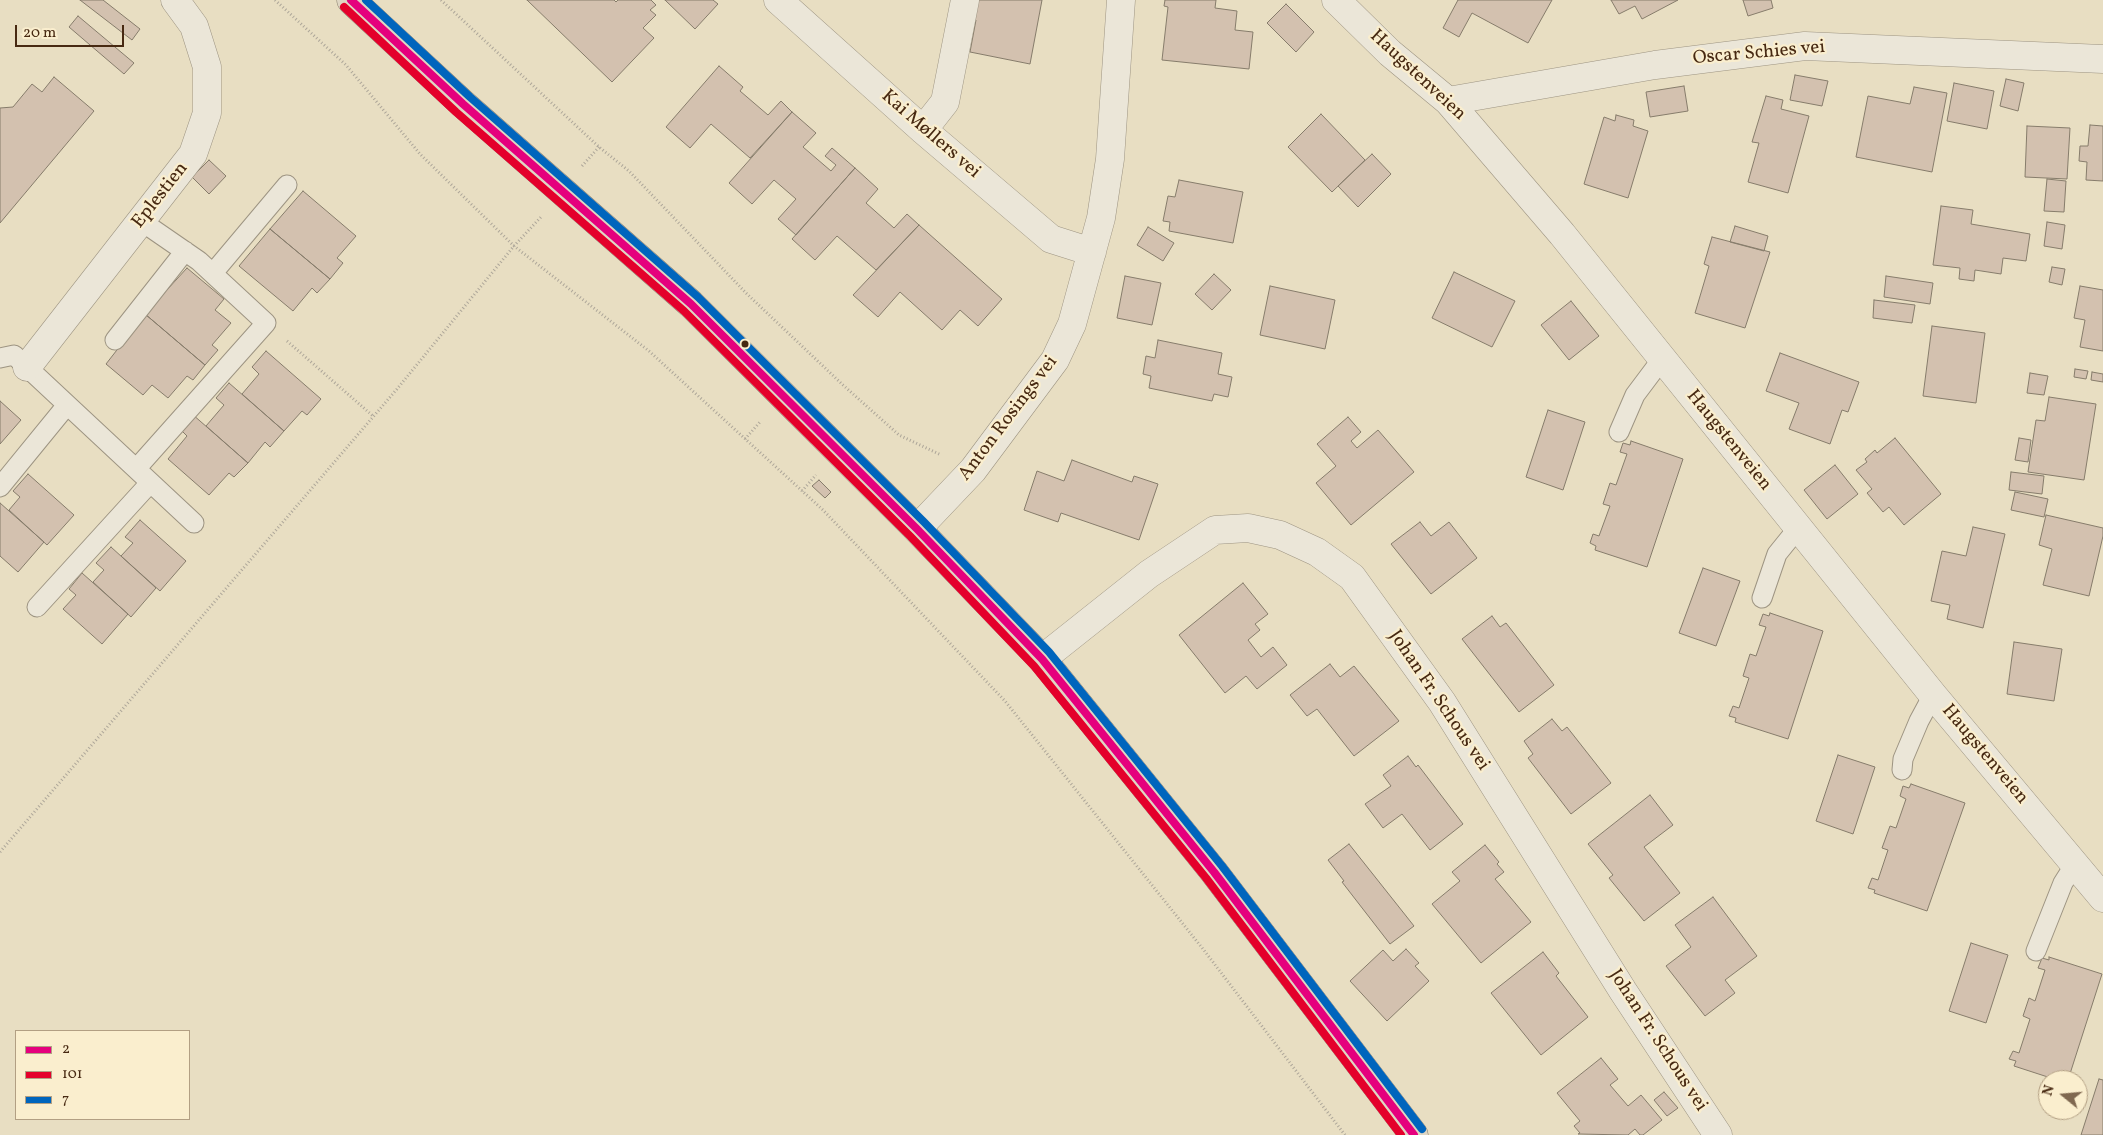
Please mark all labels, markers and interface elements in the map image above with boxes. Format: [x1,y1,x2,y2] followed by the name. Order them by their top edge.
[18,15,126,47] scale bar
[23,23,56,44] text: 20 m
[1364,26,1470,126] street label: Haugstenveien
[1692,37,1826,71] street label: Oscar Schies vei
[876,86,984,184] street label: Kai Møllers vei
[128,158,194,234] street label: Eplestien
[740,339,750,349] unlabelled marker
[955,352,1063,486] street label: Anton Rosings vei
[1680,386,1776,496] street label: Haugstenveien
[1382,626,1494,776] street label: Johan Fr. Schous vei
[1936,700,2032,810] street label: Haugstenveien
[1603,966,1711,1116] street label: Johan Fr. Schous vei
[15,1030,190,1120] legend
[62,1039,70,1060] text: 2
[62,1064,83,1085] text: 101
[2038,1070,2088,1120] north arrow
[2039,1083,2060,1098] text: N
[62,1089,69,1110] text: 7

